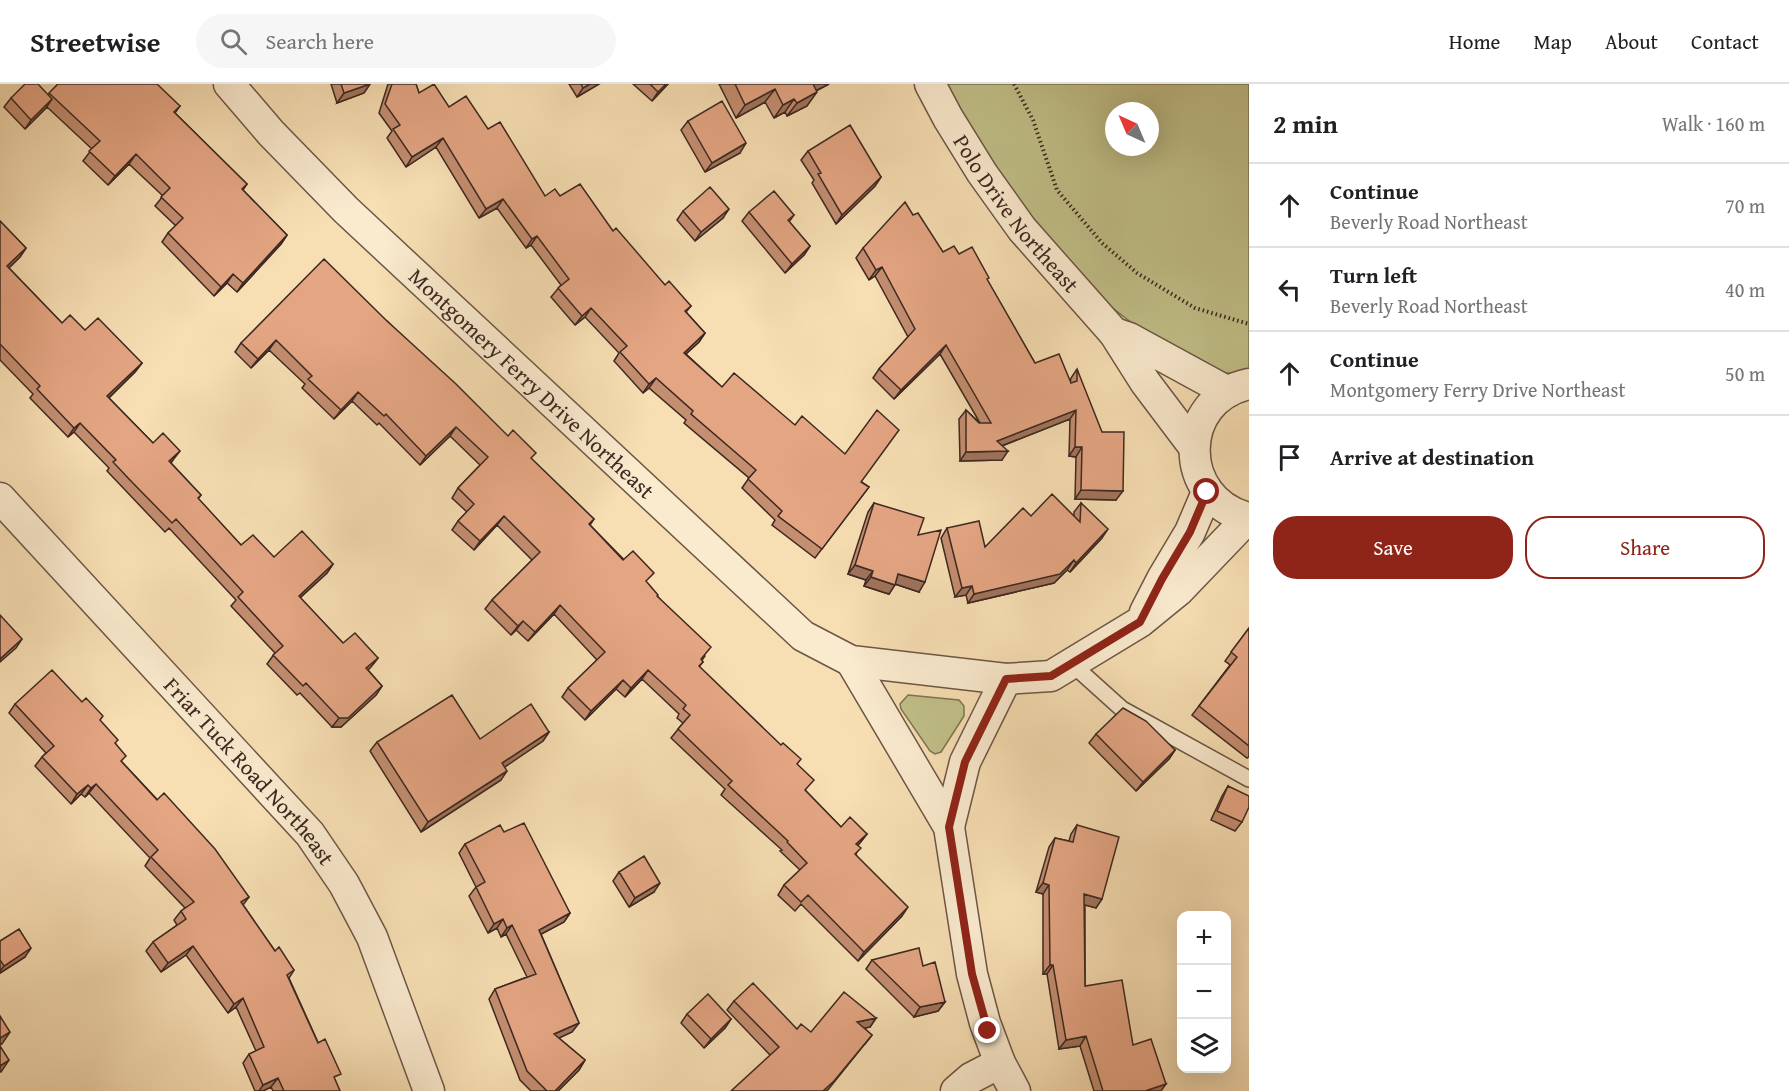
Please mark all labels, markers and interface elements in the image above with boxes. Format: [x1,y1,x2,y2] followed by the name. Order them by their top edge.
[196,14,616,68] search box
[30,21,160,62] text: Streetwise
[217,25,250,58] icon: search
[265,25,374,57] text: Search here
[1449,26,1500,57] text: Home
[1533,26,1572,57] text: Map
[1605,26,1658,57] text: About
[1691,26,1759,57] text: Contact
[1105,102,1159,156] north arrow
[1273,104,1338,143] text: 2 min
[1662,109,1765,138] text: Walk · 160 m
[946,128,1087,300] street label: Polo Drive Northeast
[1330,175,1419,207] text: Continue
[1273,189,1306,222] icon: ahead
[1725,191,1765,220] text: 70 m
[1330,207,1528,236] text: Beverly Road Northeast
[1330,259,1417,291] text: Turn left
[402,261,662,506] street label: Montgomery Ferry Drive Northeast
[1273,273,1306,306] icon: left
[1725,275,1765,304] text: 40 m
[1330,291,1528,320] text: Beverly Road Northeast
[1330,343,1419,375] text: Continue
[1273,357,1306,390] icon: ahead
[1725,359,1765,388] text: 50 m
[1330,375,1626,404] text: Montgomery Ferry Drive Northeast
[1273,441,1306,474] icon: arrive
[1330,441,1534,473] text: Arrive at destination
[1193,478,1219,504] route start
[1273,516,1513,579] button: Save
[1525,516,1765,579] button: Share
[157,670,343,872] street label: Friar Tuck Road Northeast
[1177,911,1231,1073] map controls
[1177,911,1231,965] button: +
[1177,965,1231,1019] button: −
[974,1017,1000,1043] route end
[1177,1019,1231,1073] button: layers

